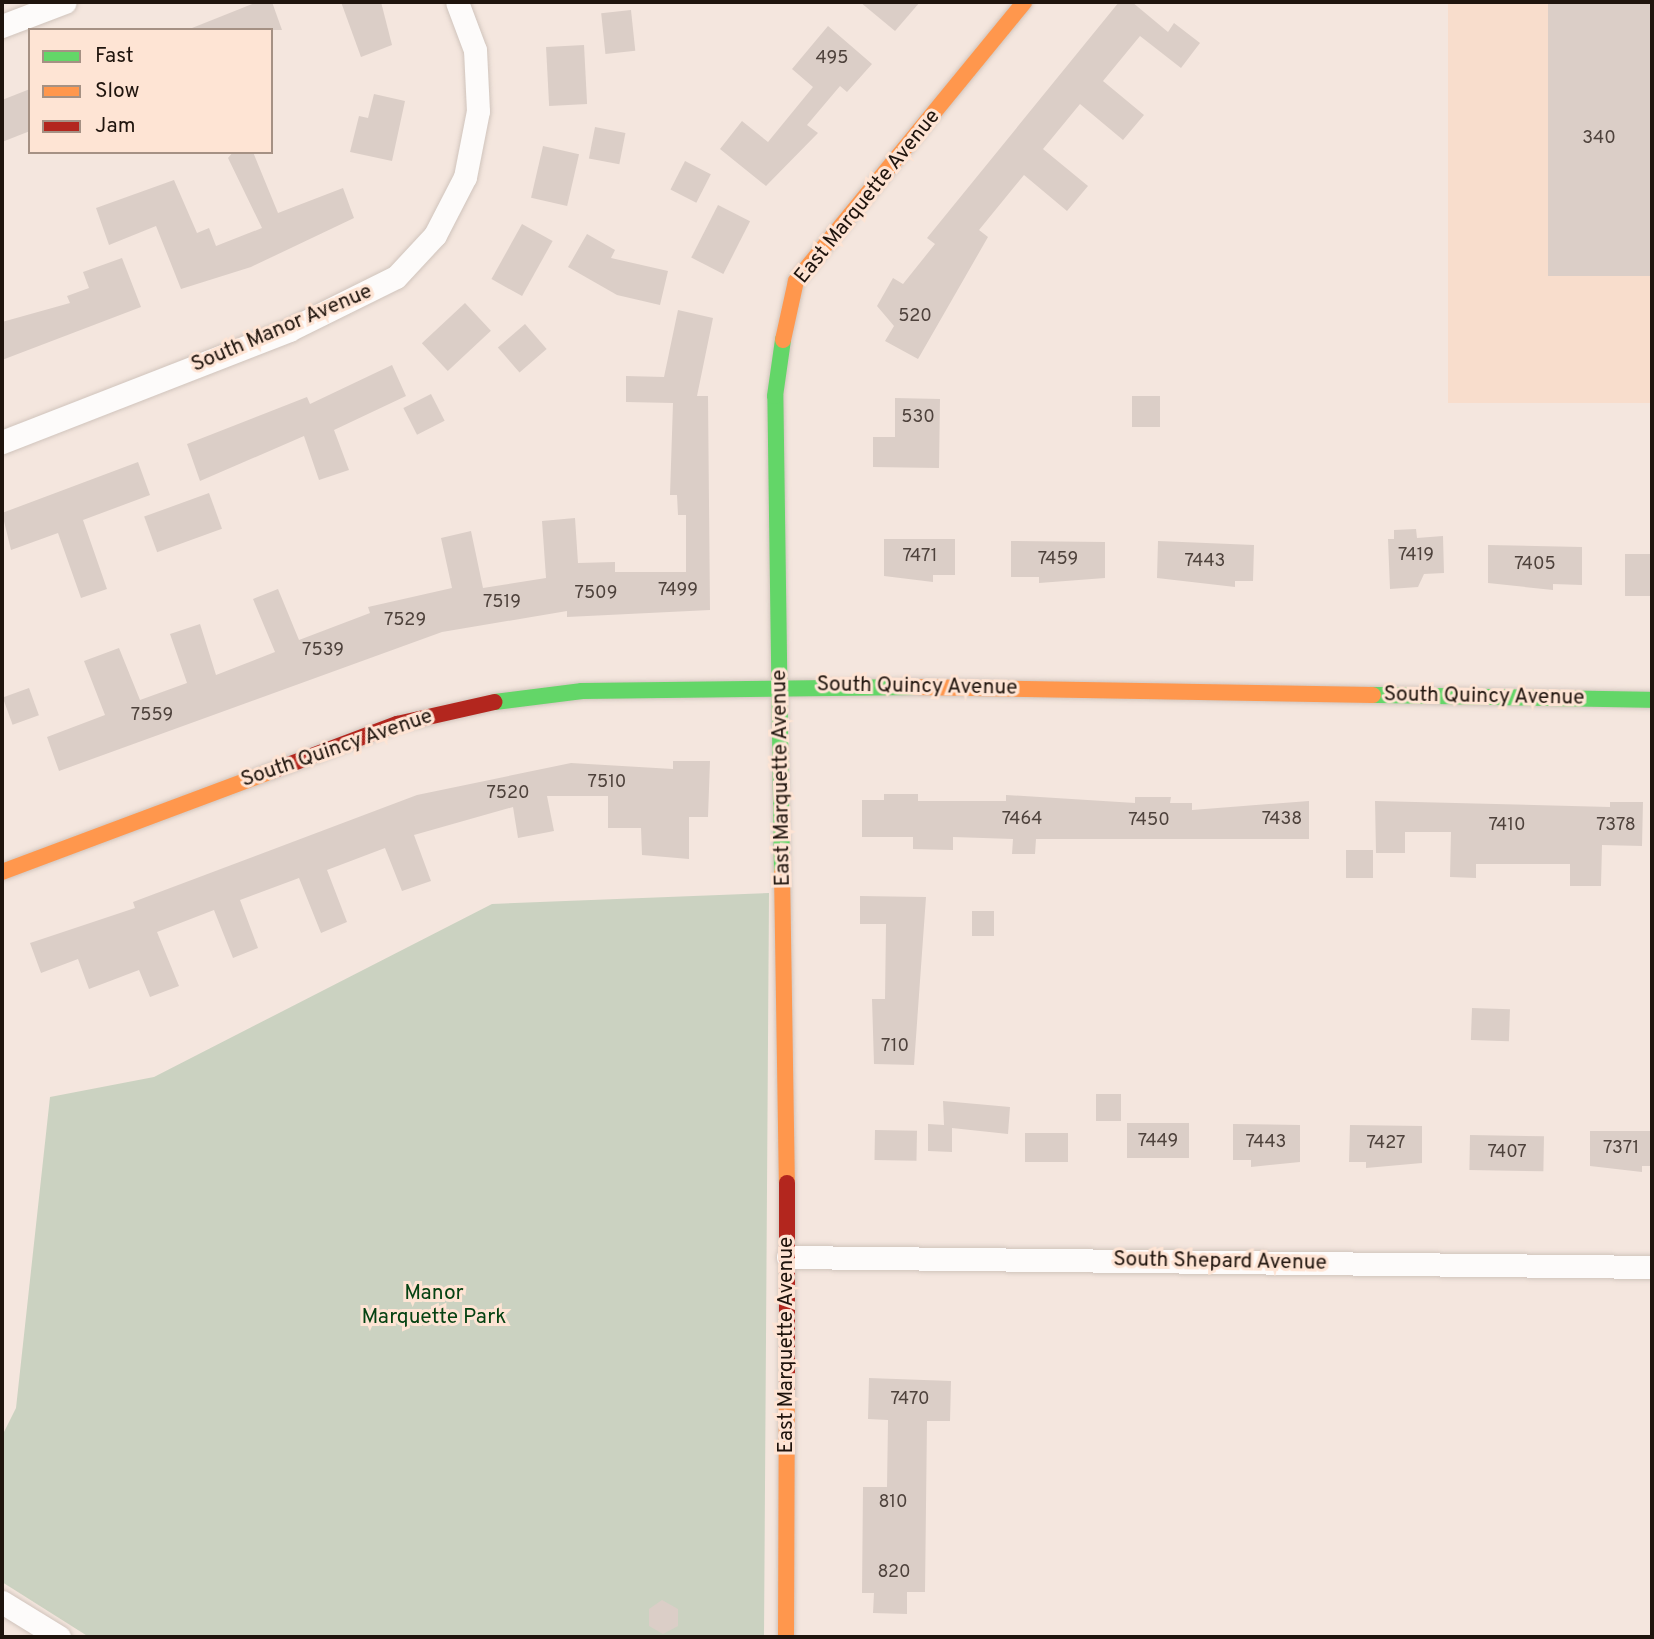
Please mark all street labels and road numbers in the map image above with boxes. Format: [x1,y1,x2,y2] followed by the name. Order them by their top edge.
[790,104,946,290] street label: East Marquette Avenue
[187,279,377,379] street label: South Manor Avenue
[768,669,796,887] street label: East Marquette Avenue
[816,673,1018,701] street label: South Quincy Avenue
[1383,683,1585,711] street label: South Quincy Avenue
[238,704,436,794] street label: South Quincy Avenue
[774,1236,800,1454] street label: East Marquette Avenue
[1113,1248,1327,1276] street label: South Shepard Avenue

